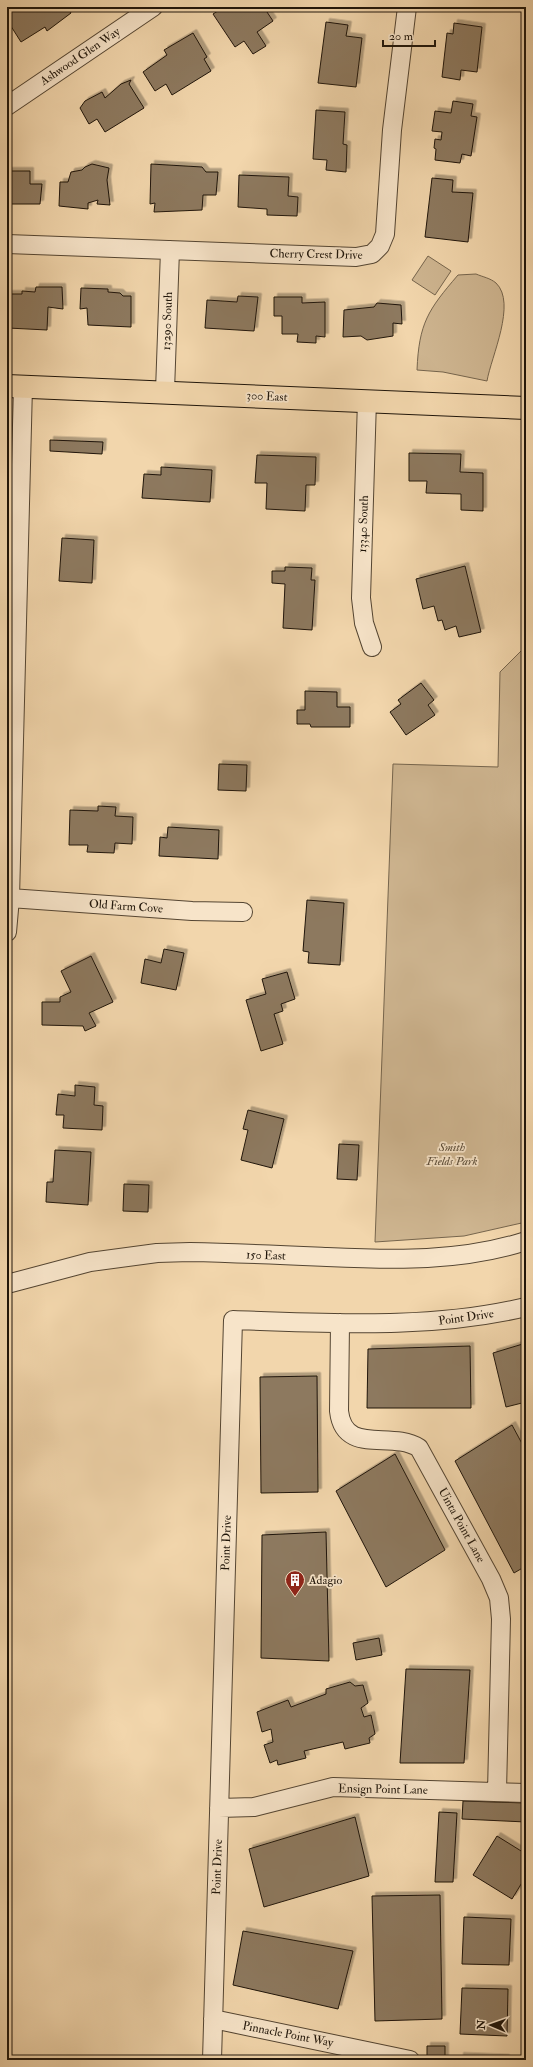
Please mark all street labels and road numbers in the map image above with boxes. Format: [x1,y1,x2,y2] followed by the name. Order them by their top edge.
[37,24,124,89] street label: Ashwood Glen Way
[269,246,363,263] street label: Cherry Crest Drive
[159,291,176,351] street label: 13290 South
[246,388,288,405] street label: 300 East
[355,494,372,553] street label: 13340 South
[88,896,163,917] street label: Old Farm Cove
[246,1247,286,1264] street label: 150 East
[437,1306,495,1329] street label: Point Drive
[435,1485,488,1565] street label: Uinta Point Lane
[218,1515,235,1571] street label: Point Drive
[338,1781,428,1798] street label: Ensign Point Lane
[209,1839,226,1895] street label: Point Drive
[241,2018,335,2051] street label: Pinnacle Point Way

